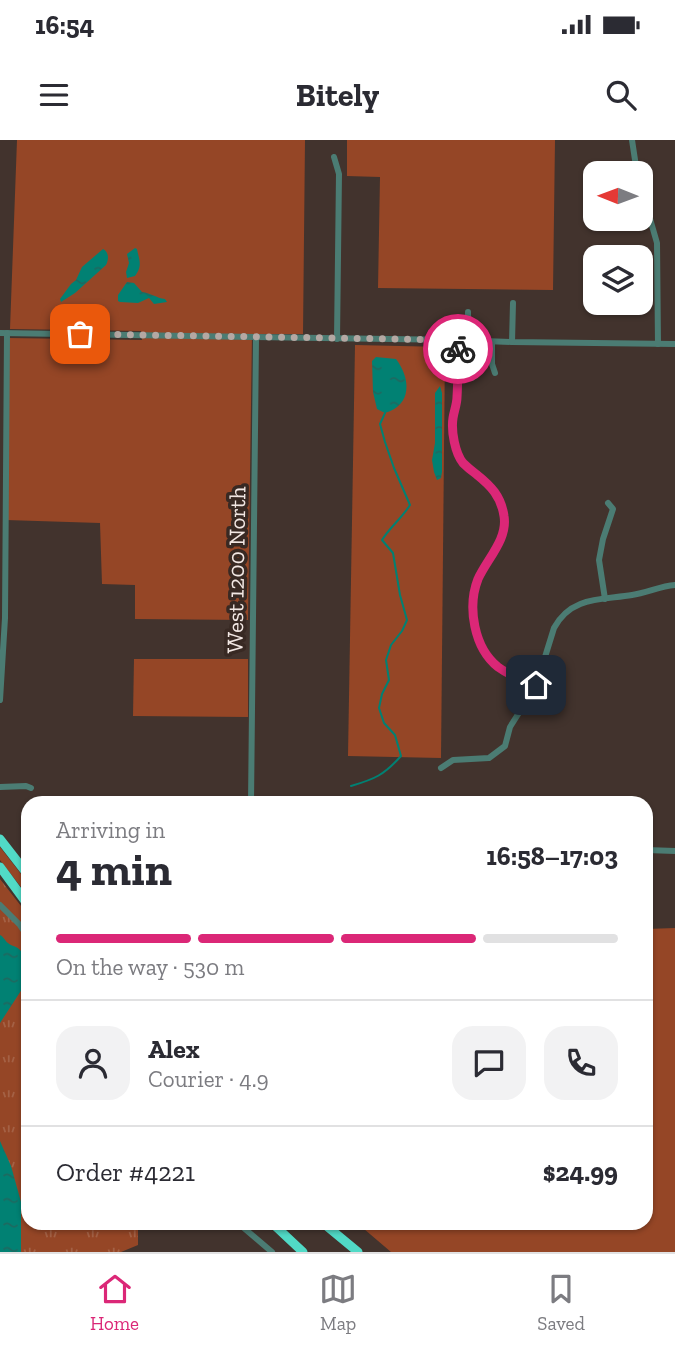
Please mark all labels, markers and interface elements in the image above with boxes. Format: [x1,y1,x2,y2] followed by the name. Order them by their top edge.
[35,9,94,41] text: 16:54
[35,76,73,114] icon: menu
[296,76,379,114] text: Bitely
[602,76,640,114] icon: search
[583,161,653,231] north arrow
[583,161,653,315] map controls
[583,245,653,315] button: layers
[50,304,110,364] pin
[423,314,493,384] courier
[61,315,99,353] icon: bag
[439,330,477,368] icon: bike
[221,486,251,654] street label: West 1200 North
[506,655,566,715] pin
[517,666,555,704] icon: home
[56,816,165,844] text: Arriving in
[486,840,618,872] text: 16:58–17:03
[56,842,172,897] text: 4 min
[56,953,244,981] text: On the way · 530 m
[56,1026,130,1100] button: person
[452,1026,526,1100] button: chat
[544,1026,618,1100] button: phone
[148,1033,200,1065] text: Alex
[148,1065,269,1093] text: Courier · 4.9
[56,1156,195,1188] text: Order #4221
[543,1156,618,1188] text: $24.99
[90,1270,139,1335] tab: Home
[319,1270,357,1335] tab: Map
[537,1270,585,1335] tab: Saved

